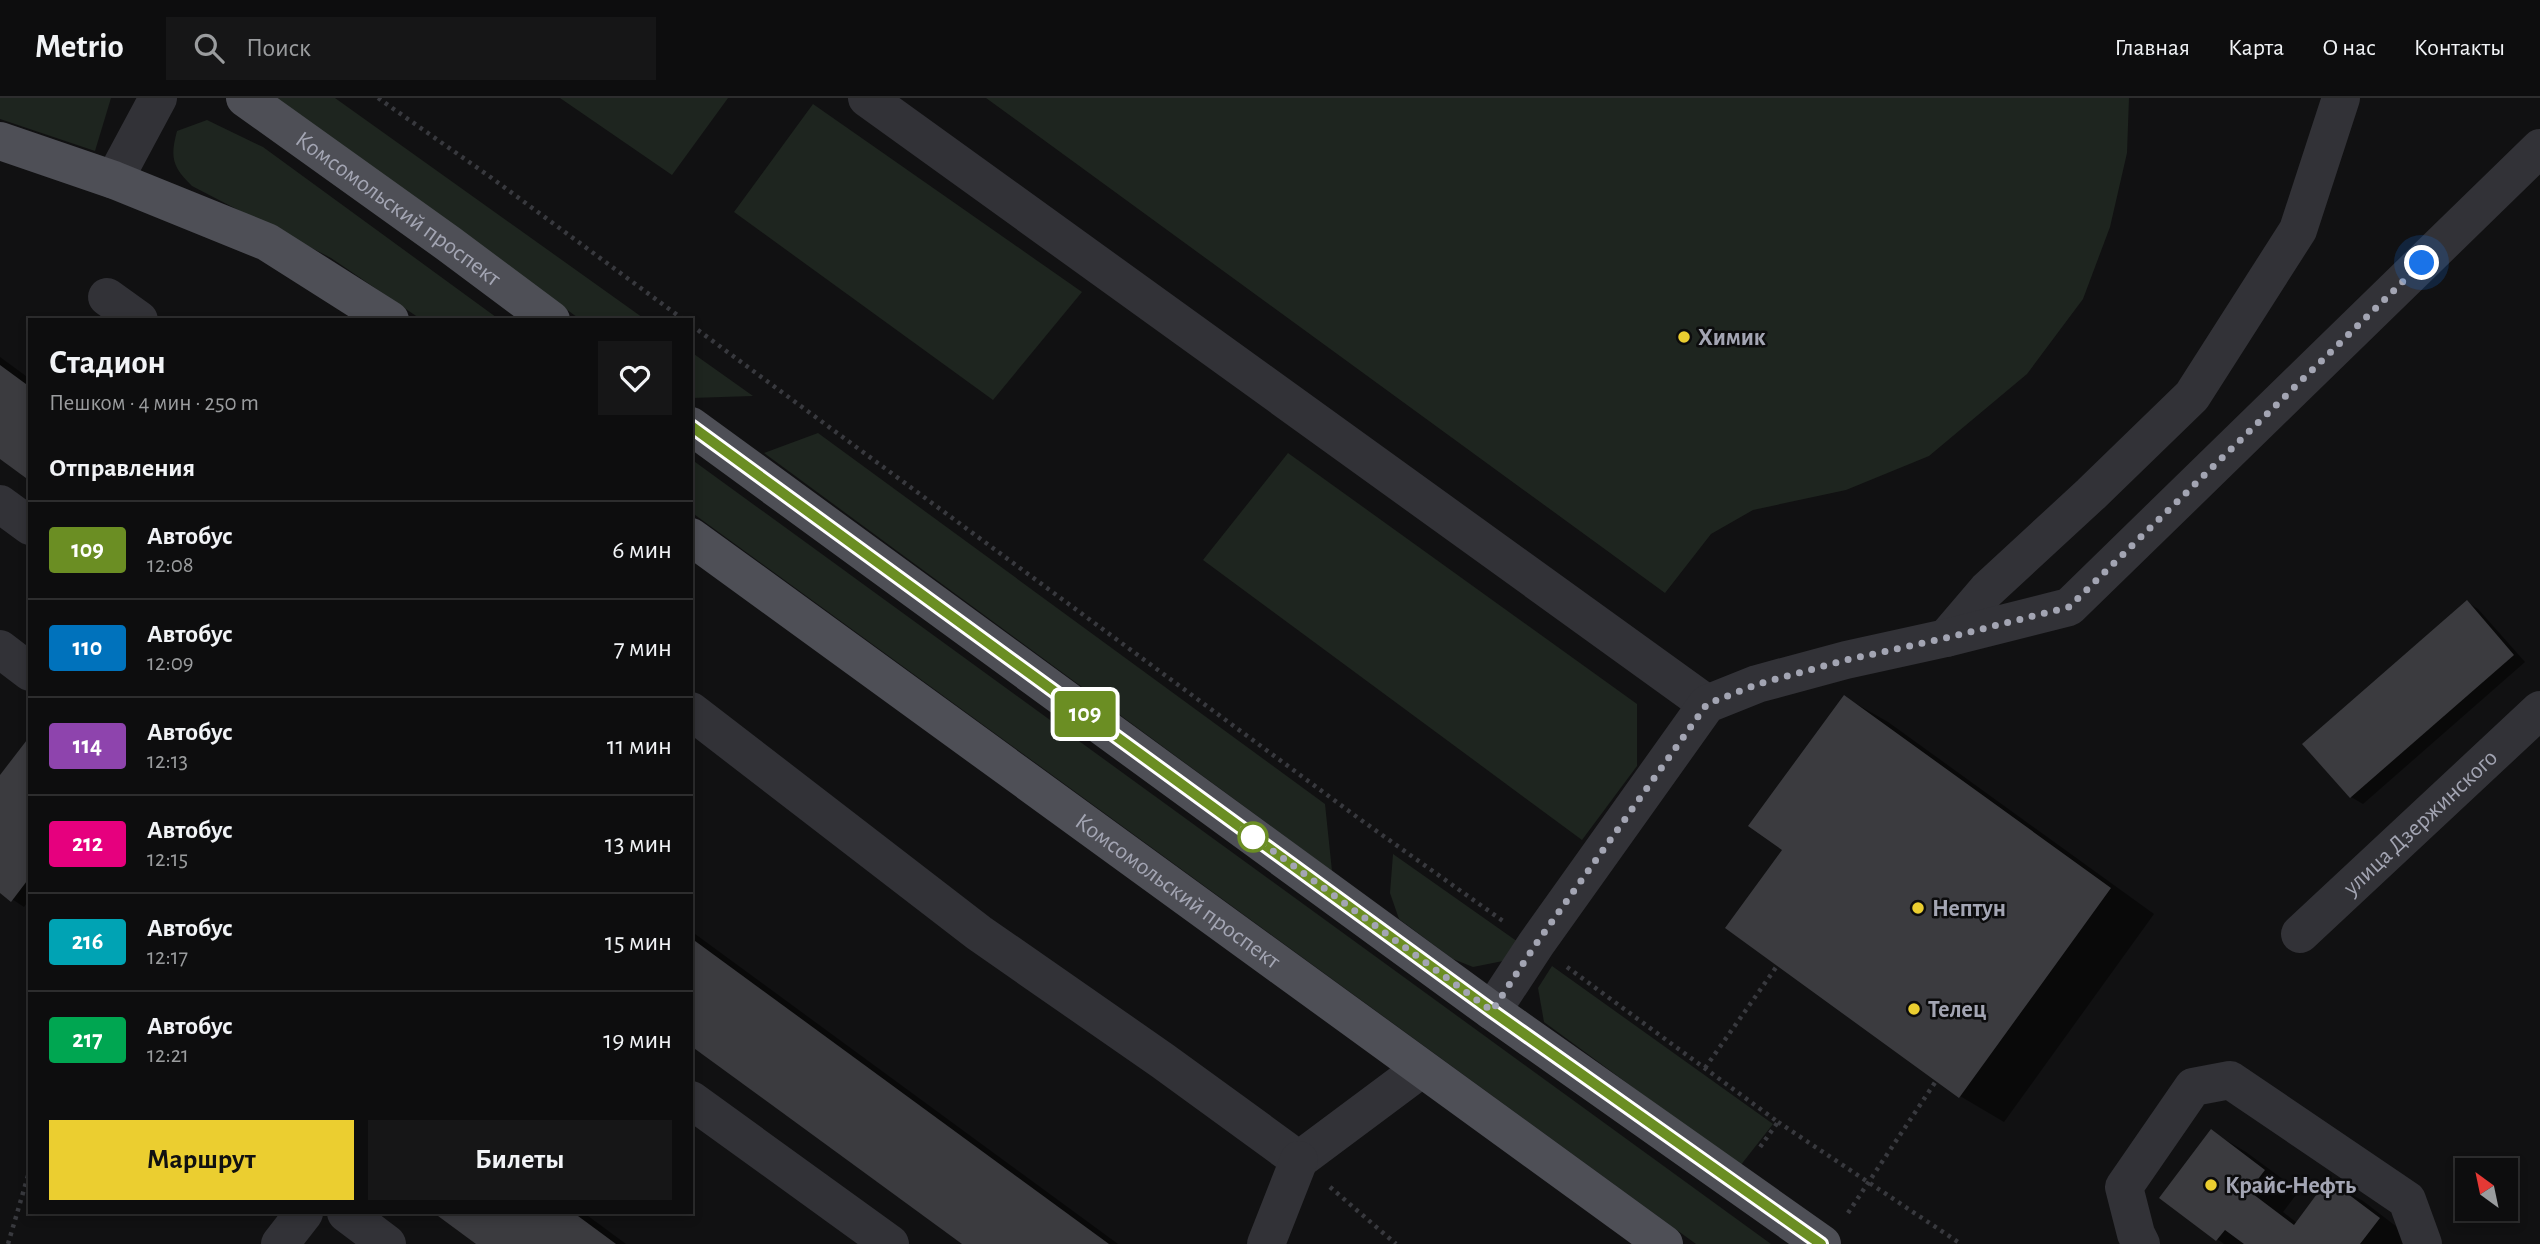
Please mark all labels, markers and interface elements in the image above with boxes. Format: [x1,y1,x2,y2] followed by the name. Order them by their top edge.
[166,17,656,80] search box
[190,29,228,67] icon: search
[35,31,124,64] text: Metrio
[246,35,311,61] text: Поиск
[2115,36,2190,60] text: Главная
[2228,36,2284,60] text: Карта
[2322,36,2376,60] text: О нас
[2414,36,2505,60] text: Контакты
[291,127,505,291] street label: Комсомольский проспект
[2404,245,2439,280] your location
[1698,326,1766,350] place label: Химик
[1676,329,1692,345] marker: Химик
[598,341,672,415] button: heart
[49,347,166,380] text: Стадион
[49,392,259,415] text: Пешком · 4 мин · 250 m
[49,455,195,481] text: Отправления
[147,523,233,549] text: Автобус
[612,537,672,563] text: 6 мин
[71,538,104,562] text: 109
[147,554,194,577] text: 12:08
[147,621,233,647] text: Автобус
[614,635,672,661] text: 7 мин
[73,636,102,660] text: 110
[147,652,194,675] text: 12:09
[1045,691,1125,737] line badge: 109
[1069,702,1101,726] text: 109
[147,719,233,745] text: Автобус
[607,733,672,759] text: 11 мин
[73,734,102,758] text: 114
[2338,746,2502,901] street label: улица Дзержинского
[147,750,188,773] text: 12:13
[1071,809,1285,974] street label: Комсомольский проспект
[147,817,233,843] text: Автобус
[1238,822,1268,852] unlabelled marker
[605,831,672,857] text: 13 мин
[72,832,103,856] text: 212
[147,848,188,871] text: 12:15
[1932,897,2006,921] place label: Нептун
[1910,900,1926,916] marker: Нептун
[147,915,233,941] text: Автобус
[605,929,672,955] text: 15 мин
[72,930,103,954] text: 216
[147,946,188,969] text: 12:17
[1928,998,1986,1022] place label: Телец
[1906,1001,1922,1017] marker: Телец
[147,1013,233,1039] text: Автобус
[603,1027,672,1053] text: 19 мин
[72,1028,103,1052] text: 217
[147,1044,189,1067] text: 12:21
[49,1120,354,1200] button: Маршрут
[368,1120,672,1200] button: Билеты
[2455,1158,2518,1222] north arrow
[2455,1158,2518,1221] map controls
[2225,1174,2356,1198] place label: Крайс-Нефть
[2203,1177,2219,1193] marker: Крайс-Нефть

